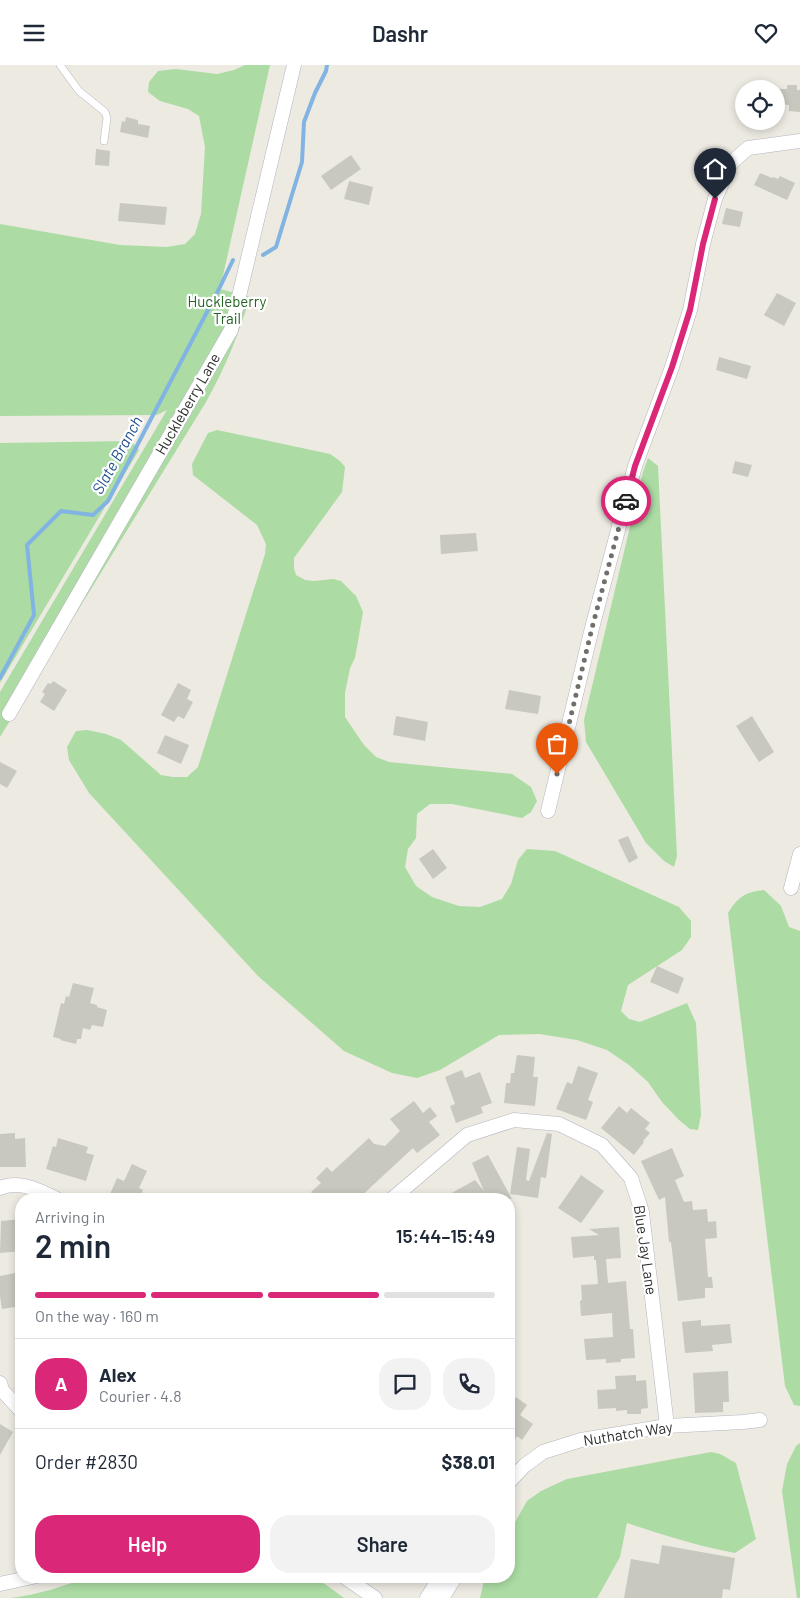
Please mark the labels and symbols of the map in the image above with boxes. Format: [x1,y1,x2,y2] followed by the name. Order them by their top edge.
[694,148,736,199] pin
[188,292,267,327] park label: Huckleberry Trail
[151,350,223,457] street label: Huckleberry Lane
[87,412,146,497] water label: Slate Branch
[601,476,651,526] courier
[536,723,578,774] pin
[631,1204,661,1296] street label: Blue Jay Lane
[582,1417,674,1449] street label: Nuthatch Way

